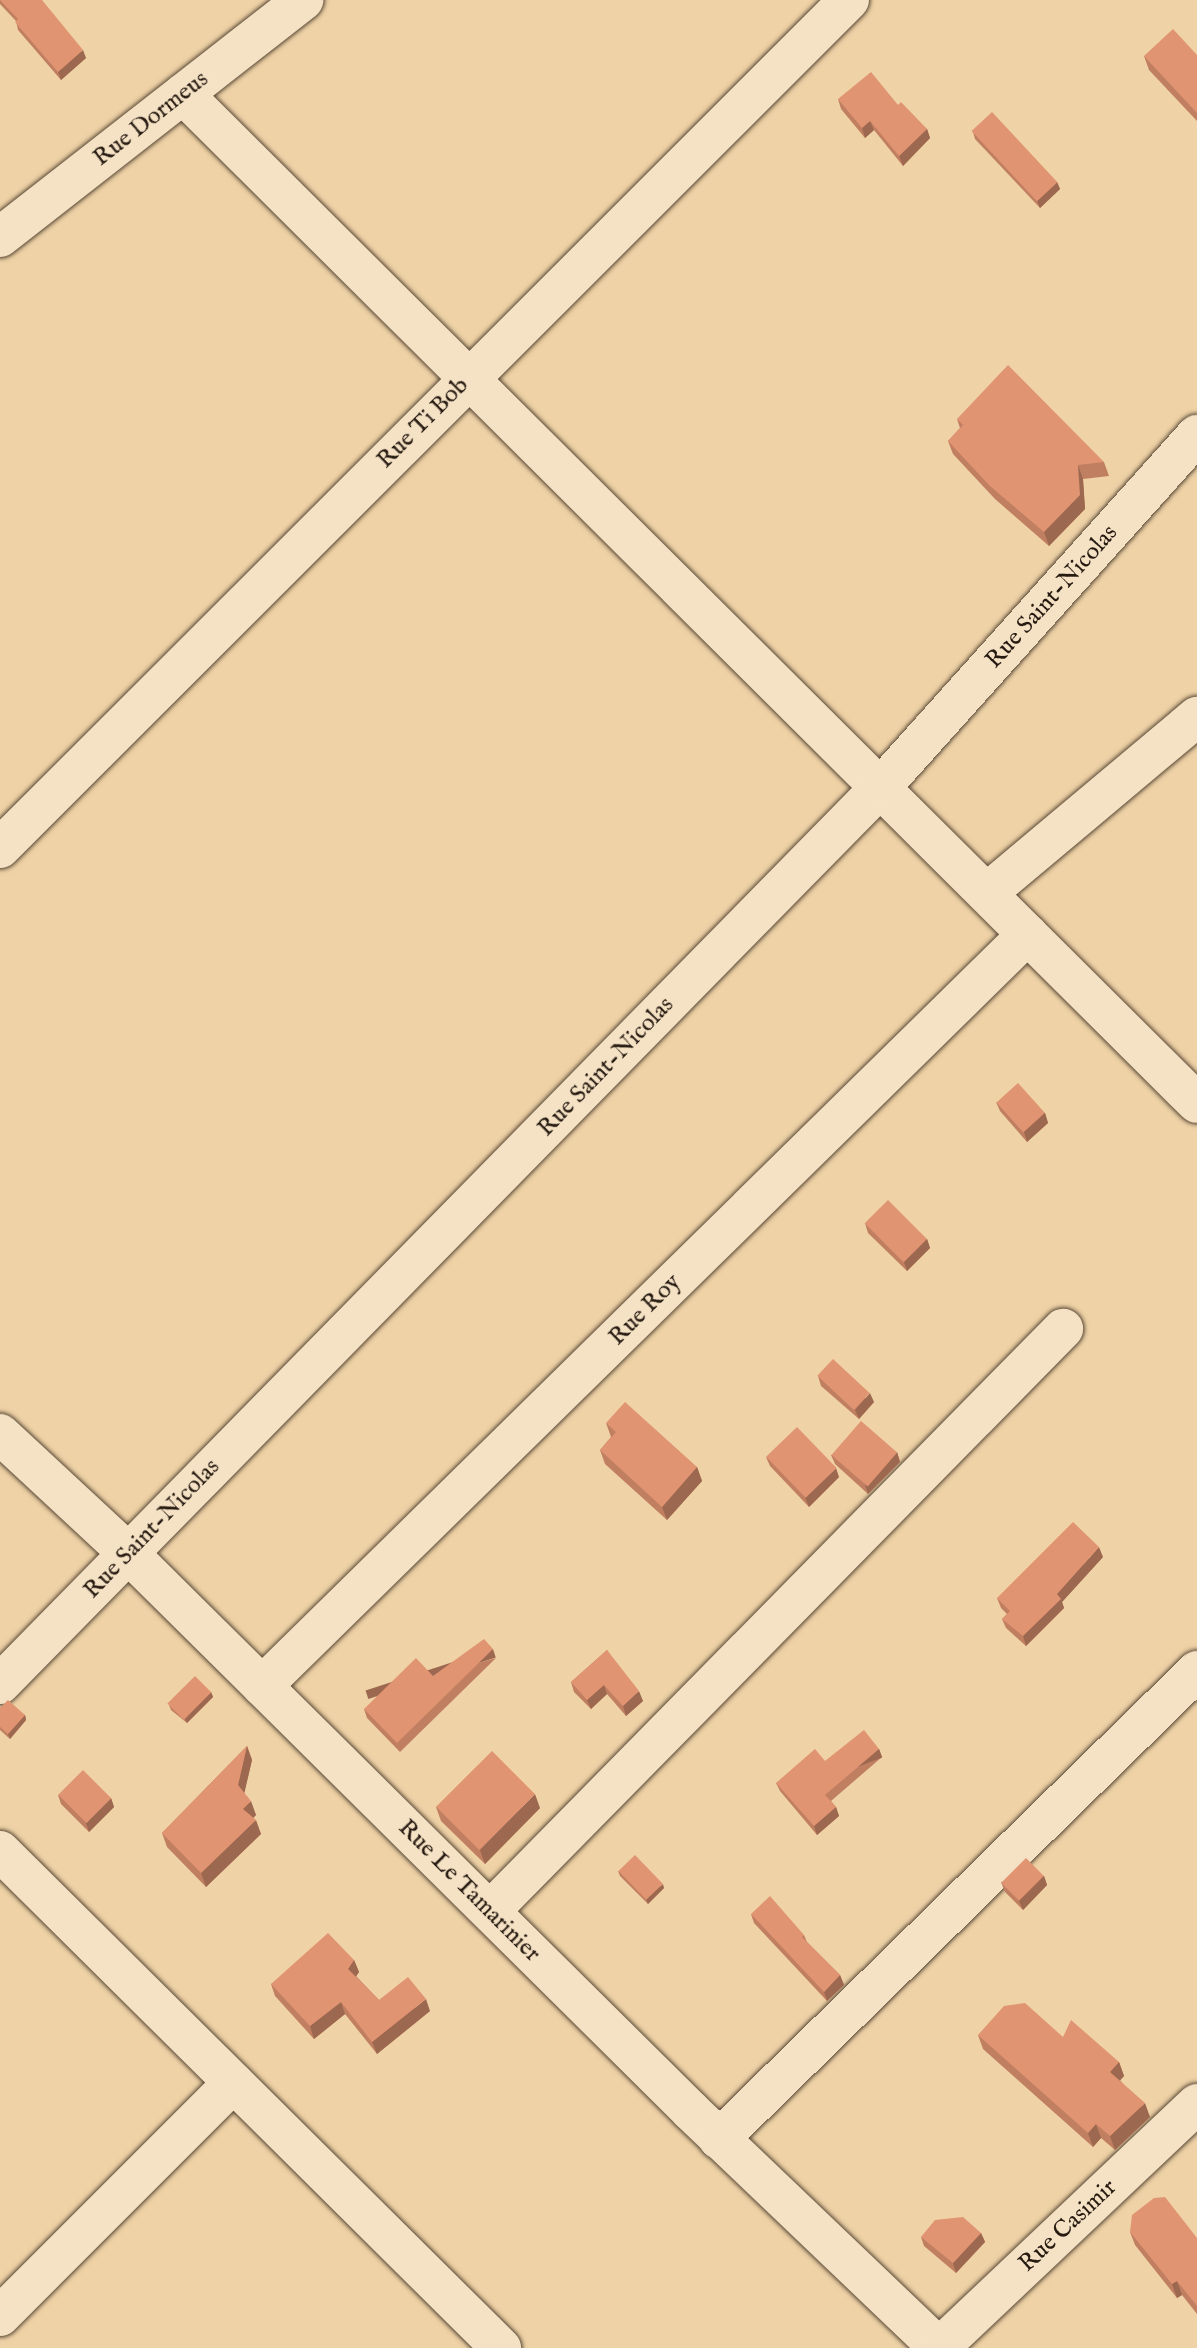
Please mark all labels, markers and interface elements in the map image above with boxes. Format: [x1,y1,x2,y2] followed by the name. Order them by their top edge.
[88,65,214,173] street label: Rue Dormeus
[371,371,475,475] street label: Rue Ti Bob
[980,519,1124,675] street label: Rue Saint-Nicolas
[532,991,680,1143] street label: Rue Saint-Nicolas
[603,1268,687,1352] street label: Rue Roy
[78,1453,226,1605] street label: Rue Saint-Nicolas
[392,1814,546,1968] street label: Rue Le Tamarinier
[1013,2174,1123,2278] street label: Rue Casimir

